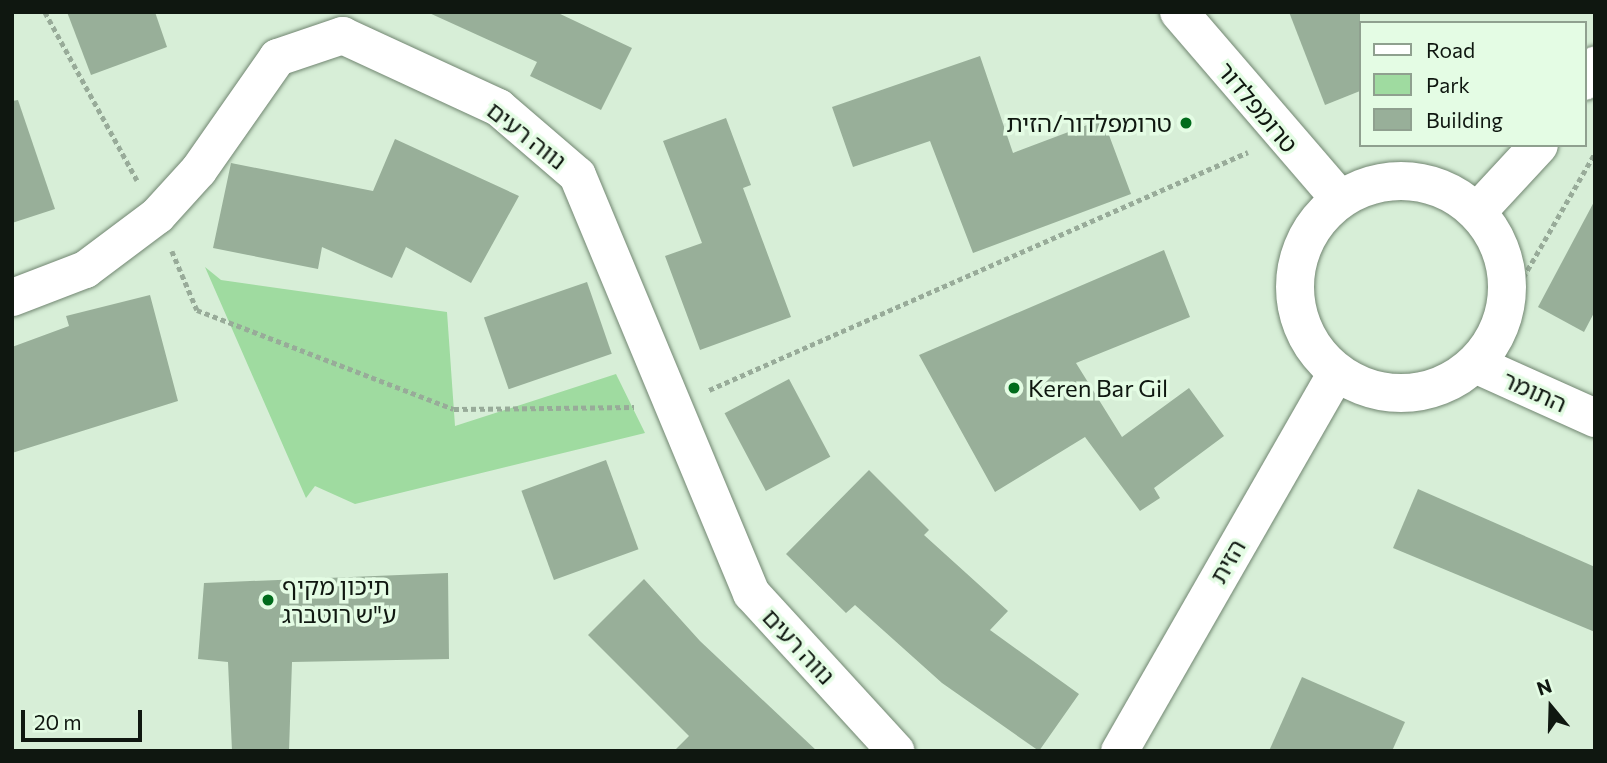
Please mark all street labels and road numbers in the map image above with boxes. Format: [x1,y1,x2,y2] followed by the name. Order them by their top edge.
[1212,56,1304,158] street label: טרומפלדור
[482,95,572,175] street label: נווה רעים
[1498,364,1572,418] street label: התומר
[1203,534,1251,588] street label: הזית
[757,602,841,690] street label: נווה רעים

